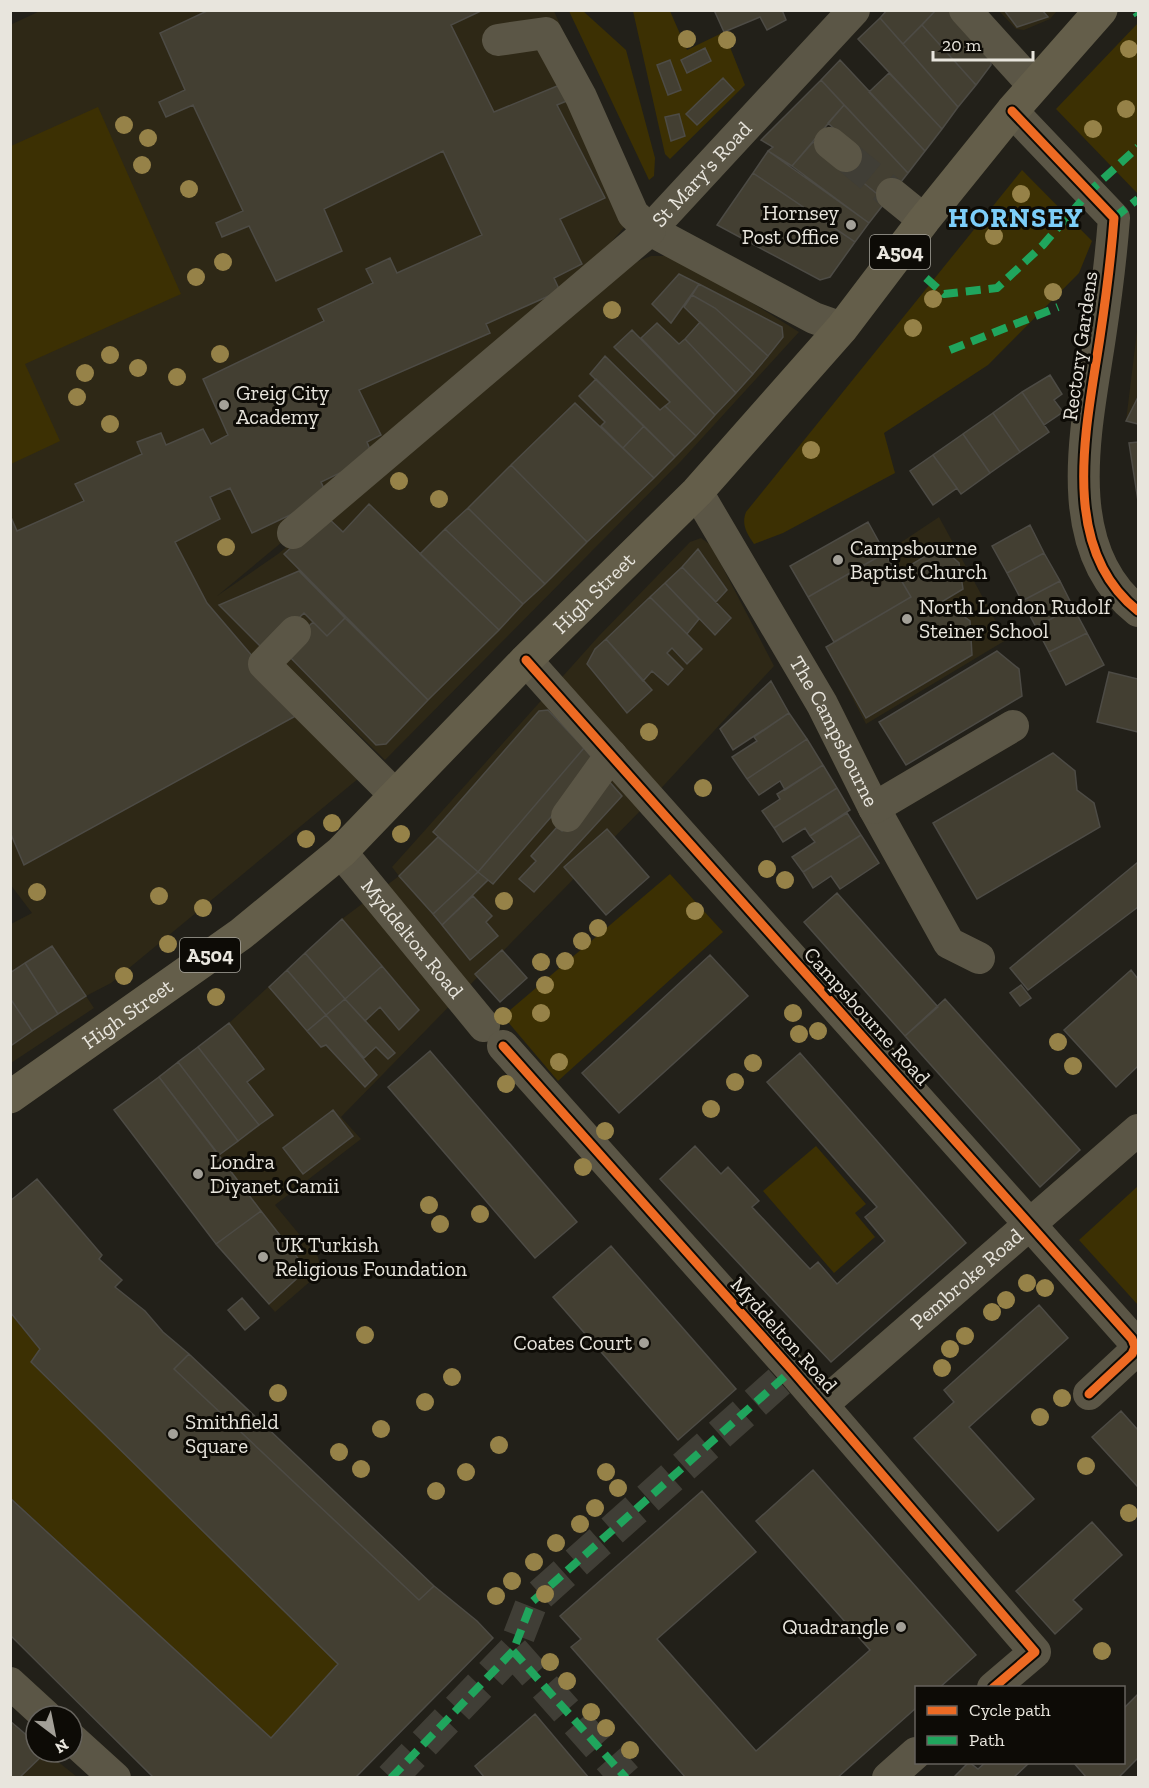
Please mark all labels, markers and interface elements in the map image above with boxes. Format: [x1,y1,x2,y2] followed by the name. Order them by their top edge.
[933,24,1034,62] scale bar
[942,34,982,56] text: 20 m
[646,115,757,232] street label: St Mary's Road
[742,200,839,249] place label: Hornsey Post Office
[948,202,1084,234] district label: HORNSEY
[844,218,858,232] marker: Hornsey Post Office
[870,235,930,269] road number: A504
[1057,270,1102,422] street label: Rectory Gardens
[236,380,330,429] place label: Greig City Academy
[217,398,231,412] marker: Greig City Academy
[850,535,987,584] place label: Campsbourne Baptist Church
[547,547,640,639] street label: High Street
[831,553,845,567] marker: Campsbourne Baptist Church
[919,594,1112,643] place label: North London Rudolf Steiner School
[900,612,914,626] marker: North London Rudolf Steiner School
[785,651,884,811] street label: The Campsbourne
[356,873,469,1003] street label: Myddelton Road
[180,938,240,972] road number: A504
[799,942,936,1090] street label: Campsbourne Road
[77,973,178,1054] street label: High Street
[210,1149,339,1198] place label: Londra Diyanet Camii
[191,1167,205,1181] marker: Londra Diyanet Camii
[905,1223,1028,1334] street label: Pembroke Road
[275,1232,467,1281] place label: UK Turkish Religious Foundation
[256,1250,270,1264] marker: UK Turkish Religious Foundation
[726,1272,843,1398] street label: Myddelton Road
[513,1330,632,1355] place label: Coates Court
[637,1336,651,1350] marker: Coates Court
[185,1409,279,1458] place label: Smithfield Square
[166,1427,180,1441] marker: Smithfield Square
[782,1614,889,1639] place label: Quadrangle
[894,1620,908,1634] marker: Quadrangle
[915,1686,1125,1764] legend
[969,1699,1051,1721] text: Cycle path
[24,1704,84,1764] north arrow
[969,1729,1005,1751] text: Path
[51,1735,72,1758] text: N

